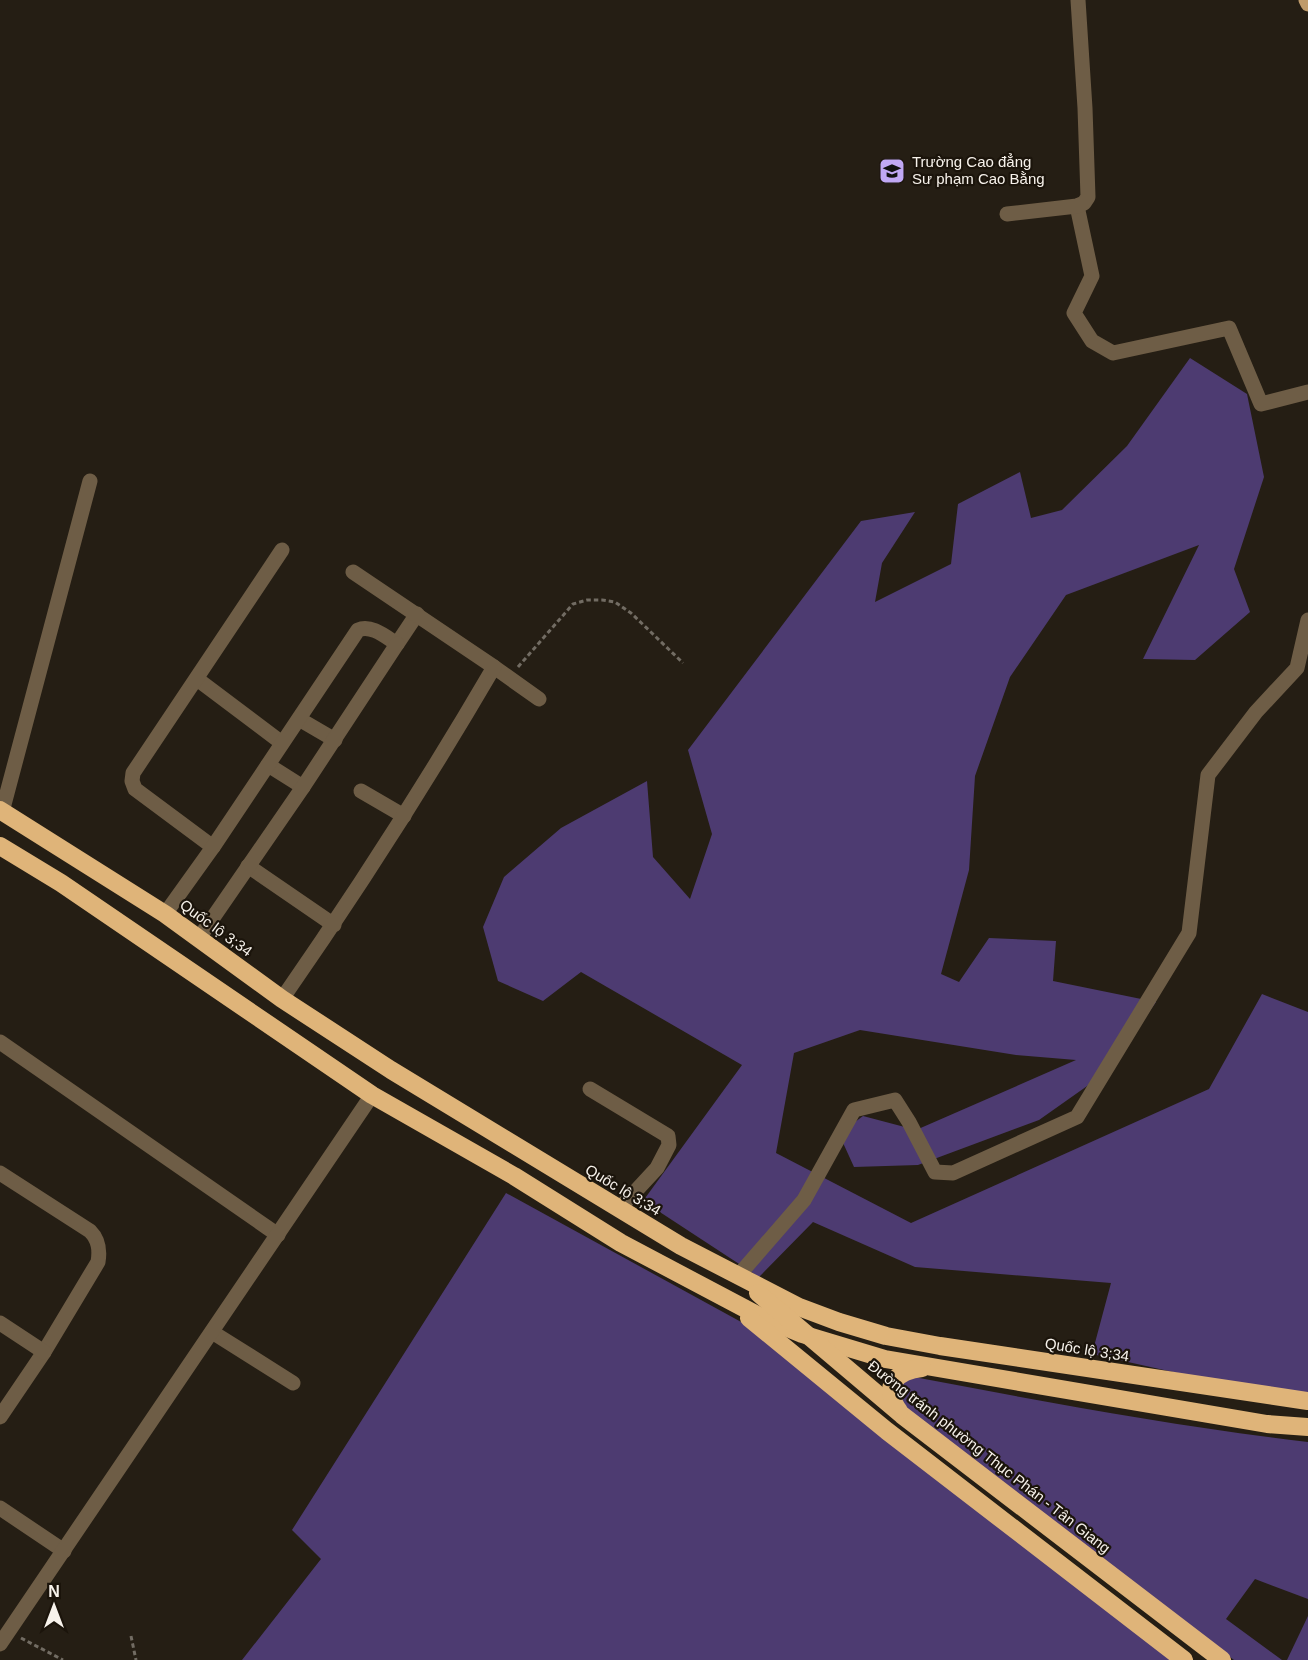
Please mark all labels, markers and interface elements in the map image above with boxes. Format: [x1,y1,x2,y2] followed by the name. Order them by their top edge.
[912,153,1045,187] place label: Trường Cao đẳng Sư phạm Cao Bằng
[877,156,907,186] school or university icon: Trường Cao đẳng Sư phạm Cao Bằng
[177,896,256,959] street label: Quốc lộ 3;34
[582,1160,664,1219] street label: Quốc lộ 3;34
[1044,1334,1130,1365] street label: Quốc lộ 3;34
[865,1357,1114,1556] street label: Đường tránh phường Thục Phán - Tân Giang
[24,1576,84,1636] north arrow
[48,1583,60,1600] text: N

